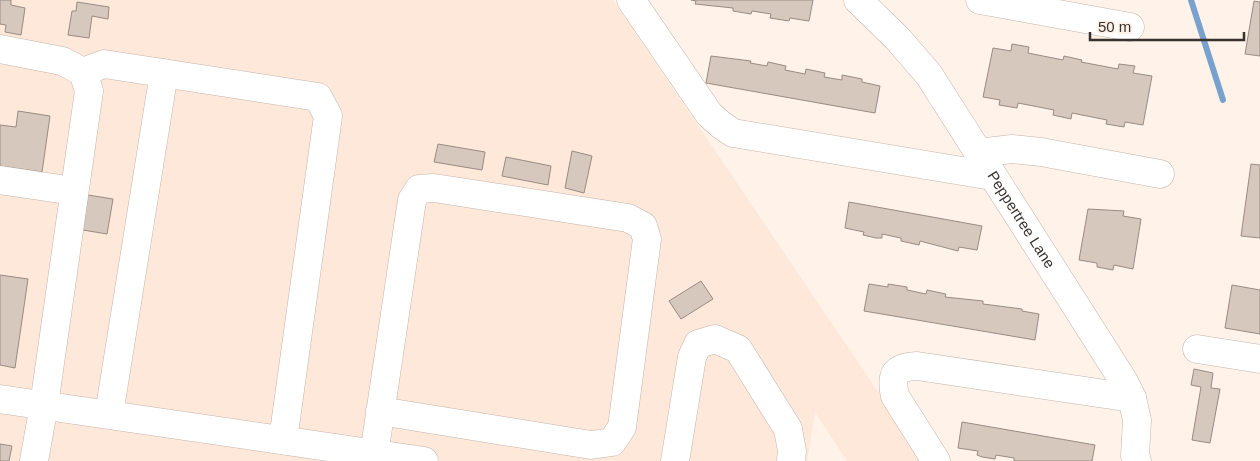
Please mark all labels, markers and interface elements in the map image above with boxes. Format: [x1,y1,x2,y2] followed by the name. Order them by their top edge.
[1090,10,1244,42] scale bar
[1098,18,1131,35] text: 50 m
[984,168,1059,271] street label: Peppertree Lane

